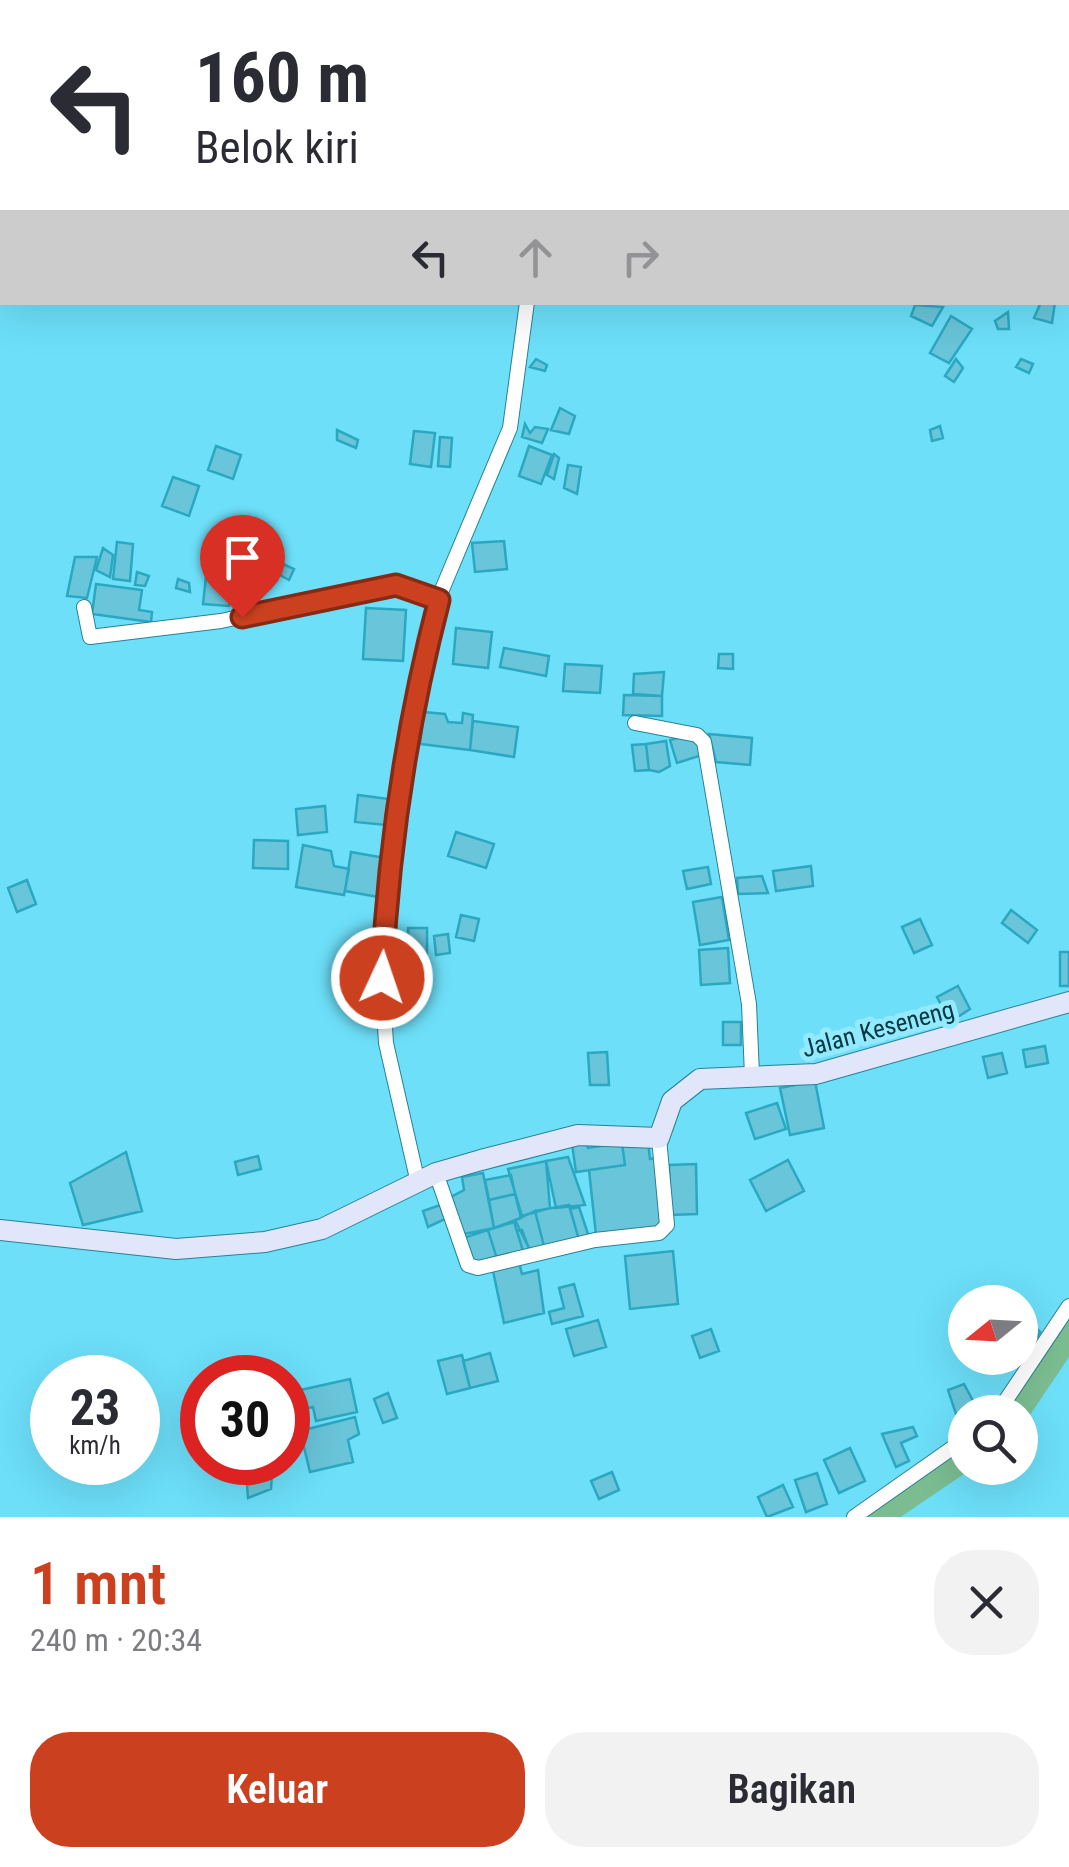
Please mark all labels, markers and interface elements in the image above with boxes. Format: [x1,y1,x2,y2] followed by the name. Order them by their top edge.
[195,37,369,119] text: 160 m
[30,40,160,170] icon: left
[195,121,359,174] text: Belok kiri
[403,230,458,285] icon: left
[508,230,563,285] icon: ahead
[613,230,668,285] icon: right
[200,515,285,618] pin
[215,530,270,585] icon: arrive
[330,926,434,1030] position arrow
[799,995,957,1063] street label: Jalan Keseneng
[948,1285,1038,1375] north arrow
[948,1285,1038,1485] map controls
[180,1355,310,1485] speed limit sign: 30
[70,1379,120,1437] text: 23
[948,1395,1038,1485] button: search
[69,1431,121,1460] text: km/h
[30,1548,166,1619] text: 1 mnt
[934,1550,1039,1655] button: close
[30,1621,202,1659] text: 240 m · 20:34
[30,1732,525,1847] button: Keluar
[545,1732,1039,1847] button: Bagikan

